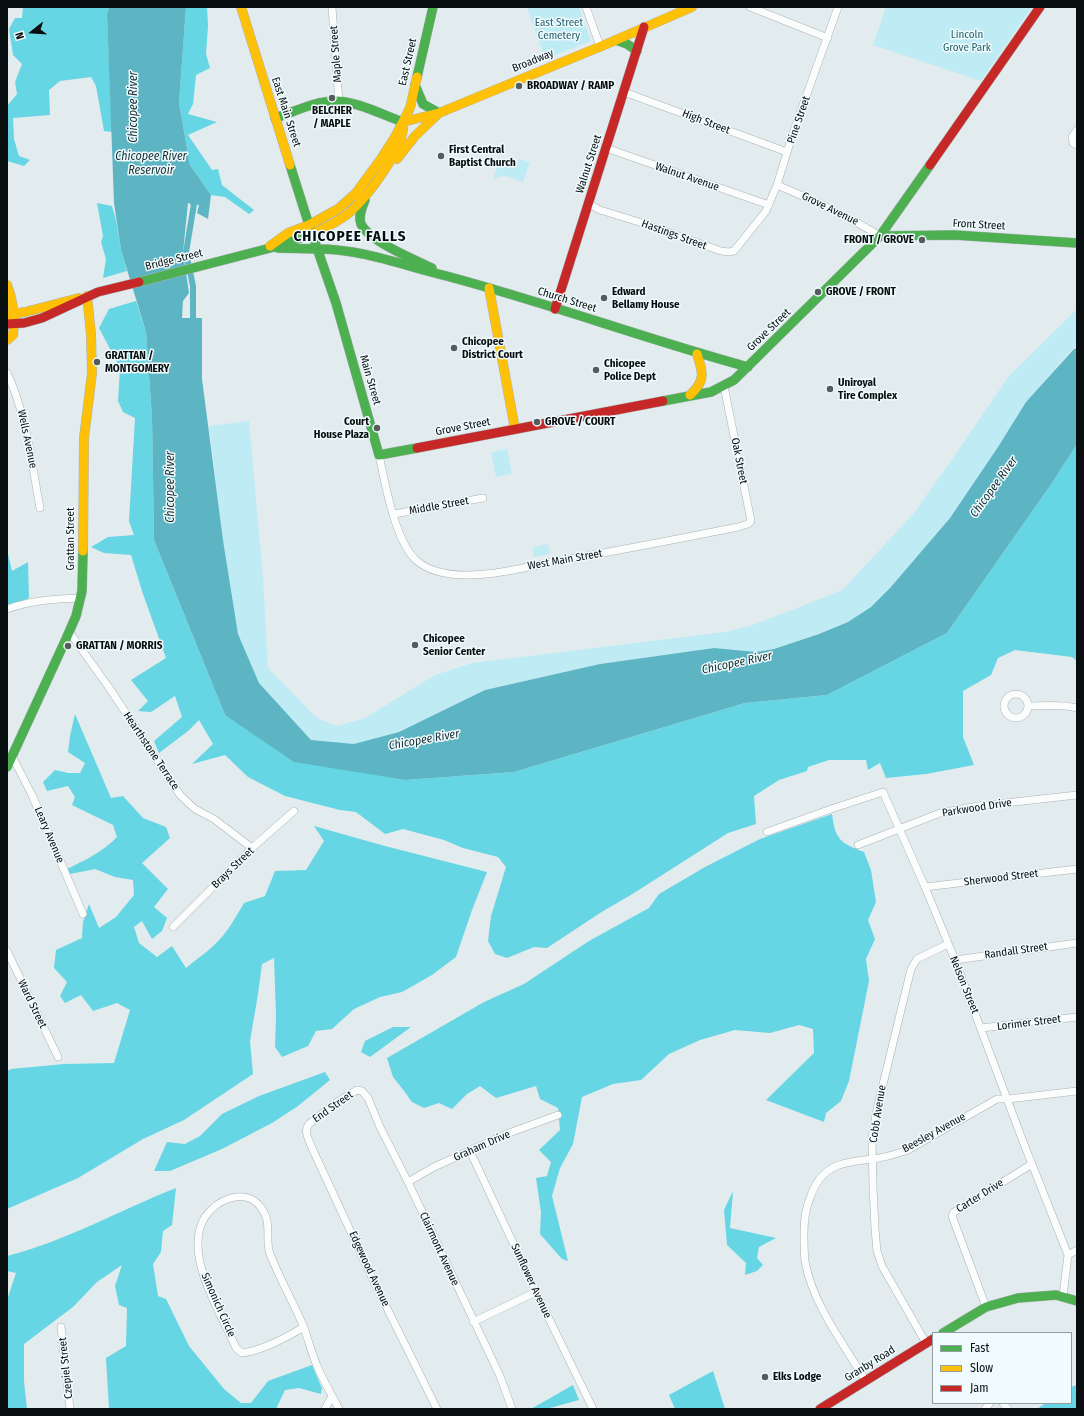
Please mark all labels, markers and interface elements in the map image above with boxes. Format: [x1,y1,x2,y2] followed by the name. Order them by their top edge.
[12,12,52,52] north arrow
[535,16,583,42] park label: East Street Cemetery
[327,25,345,83] street label: Maple Street
[943,28,991,54] park label: Lincoln Grove Park
[13,31,27,41] text: N
[396,37,420,87] street label: East Street
[510,47,556,75] street label: Broadway
[127,71,141,143] water label: Chicopee River
[269,75,303,149] street label: East Main Street
[527,79,614,93] place label: BROADWAY / RAMP
[514,81,524,91] marker: BROADWAY / RAMP
[327,93,337,103] marker: BELCHER / MAPLE
[785,95,813,145] street label: Pine Street
[312,104,352,130] place label: BELCHER / MAPLE
[680,107,732,137] street label: High Street
[573,133,605,195] street label: Walnut Street
[449,143,516,169] place label: First Central Baptist Church
[115,150,187,178] water label: Chicopee River Reservoir
[436,151,446,161] marker: First Central Baptist Church
[653,160,721,194] street label: Walnut Avenue
[799,190,861,228] street label: Grove Avenue
[640,217,708,253] street label: Hastings Street
[952,217,1006,233] street label: Front Street
[294,228,406,246] district label: CHICOPEE FALLS
[844,233,914,247] place label: FRONT / GROVE
[917,235,927,245] marker: FRONT / GROVE
[144,247,204,273] street label: Bridge Street
[536,285,598,315] street label: Church Street
[612,285,680,311] place label: Edward Bellamy House
[826,285,896,299] place label: GROVE / FRONT
[813,287,823,297] marker: GROVE / FRONT
[599,293,609,303] marker: Edward Bellamy House
[744,306,794,354] street label: Grove Street
[462,335,523,361] place label: Chicopee District Court
[449,343,459,353] marker: Chicopee District Court
[105,349,170,375] place label: GRATTAN / MONTGOMERY
[357,353,383,407] street label: Main Street
[92,357,102,367] marker: GRATTAN / MONTGOMERY
[604,357,656,383] place label: Chicopee Police Dept
[591,365,601,375] marker: Chicopee Police Dept
[838,376,897,402] place label: Uniroyal Tire Complex
[825,384,835,394] marker: Uniroyal Tire Complex
[14,408,40,470] street label: Wells Avenue
[314,415,369,441] place label: Court House Plaza
[435,415,491,439] street label: Grove Street
[545,415,615,429] place label: GROVE / COURT
[532,417,542,427] marker: GROVE / COURT
[372,423,382,433] marker: Court House Plaza
[728,437,750,485] street label: Oak Street
[164,451,178,523] water label: Chicopee River
[967,454,1021,520] water label: Chicopee River
[408,494,470,518] street label: Middle Street
[64,507,78,571] street label: Grattan Street
[527,547,603,573] street label: West Main Street
[423,632,485,658] place label: Chicopee Senior Center
[76,639,162,653] place label: GRATTAN / MORRIS
[410,640,420,650] marker: Chicopee Senior Center
[63,641,73,651] marker: GRATTAN / MORRIS
[701,649,773,677] water label: Chicopee River
[120,710,182,792] street label: Hearthstone Terrace
[388,727,460,753] water label: Chicopee River
[941,796,1013,820] street label: Parkwood Drive
[31,805,67,865] street label: Leary Avenue
[209,845,257,891] street label: Brays Street
[963,867,1039,889] street label: Sherwood Street
[984,940,1048,962] street label: Randall Street
[946,954,982,1016] street label: Nelson Street
[15,978,49,1030] street label: Ward Street
[996,1013,1062,1033] street label: Lorimer Street
[867,1084,889,1144] street label: Cobb Avenue
[310,1088,356,1126] street label: End Street
[900,1110,968,1156] street label: Beesley Avenue
[452,1128,512,1164] street label: Graham Drive
[954,1176,1006,1216] street label: Carter Drive
[416,1210,462,1288] street label: Clairmont Avenue
[346,1229,392,1309] street label: Edgewood Avenue
[508,1242,554,1320] street label: Sunflower Avenue
[198,1271,238,1339] street label: Simonich Circle
[932,1332,1072,1404] legend
[56,1337,76,1399] street label: Czepiel Street
[970,1341,989,1355] text: Fast
[842,1343,898,1385] street label: Granby Road
[970,1361,993,1375] text: Slow
[773,1370,821,1384] place label: Elks Lodge
[760,1372,770,1382] marker: Elks Lodge
[970,1381,988,1395] text: Jam

